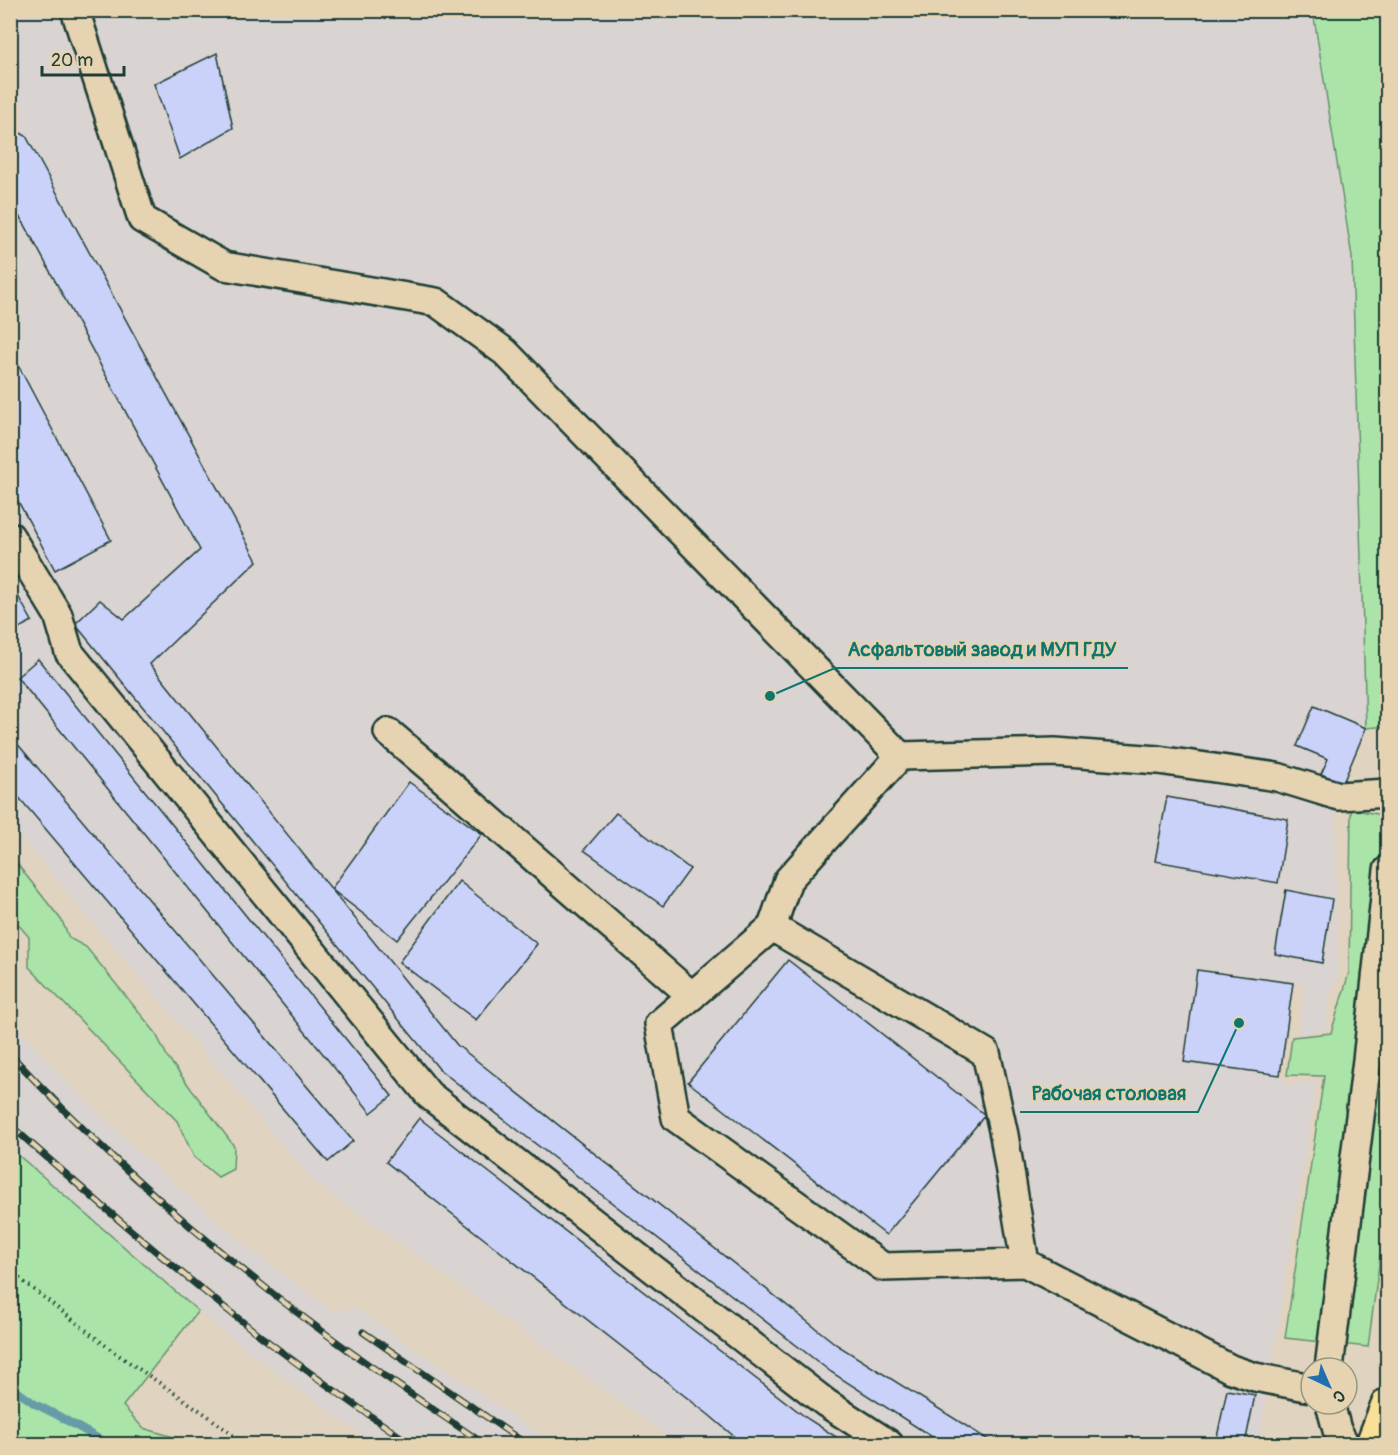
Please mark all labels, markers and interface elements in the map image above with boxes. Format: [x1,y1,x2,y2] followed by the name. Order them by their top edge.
[42,39,124,77] scale bar
[51,49,93,72] text: 20 m
[835,630,1128,668] callout: Асфальтовый завод и МУП ГДУ
[847,637,1117,662] text: Асфальтовый завод и МУП ГДУ
[1020,1074,1198,1112] callout: Рабочая столовая
[1032,1081,1186,1106] text: Рабочая столовая
[1299,1356,1359,1416] north arrow
[1328,1385,1349,1407] text: С

